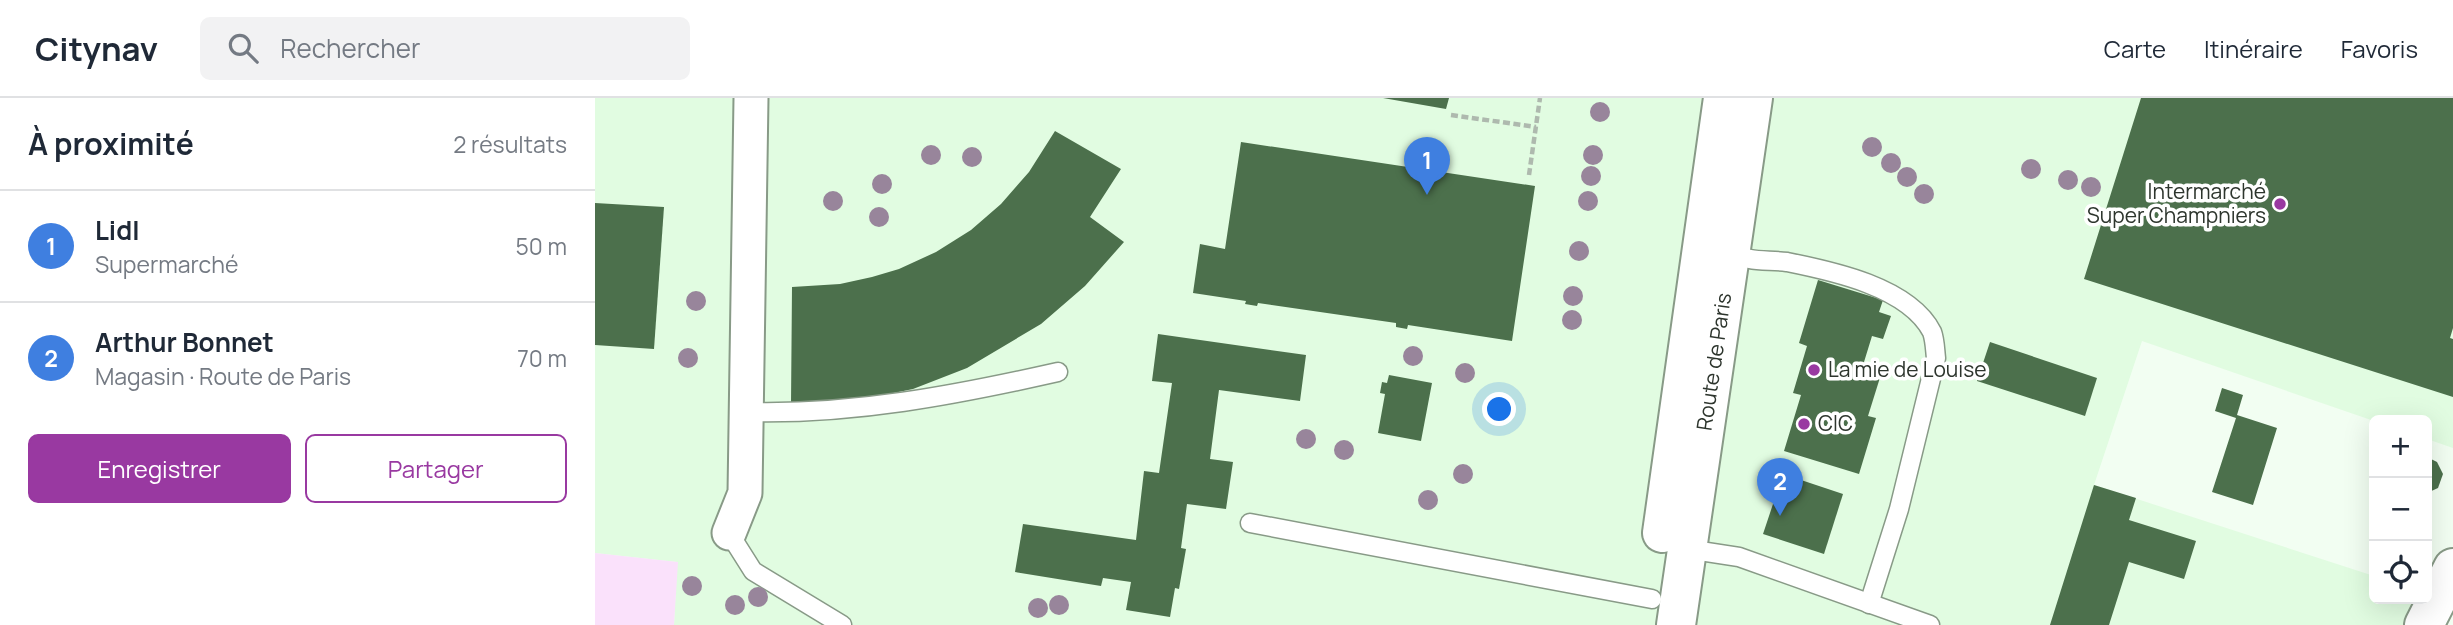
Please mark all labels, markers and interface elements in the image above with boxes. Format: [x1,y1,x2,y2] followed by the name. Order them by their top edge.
[200,17,690,80] search box
[35,26,158,71] text: Citynav
[224,29,262,67] icon: search
[280,30,420,66] text: Rechercher
[2104,32,2166,65] text: Carte
[2204,32,2303,65] text: Itinéraire
[2341,32,2418,65] text: Favoris
[28,123,194,164] text: À proximité
[453,128,567,160] text: 2 résultats
[1404,137,1450,195] pin: 1
[2087,177,2266,229] place label: Intermarché Super Champniers
[2272,196,2288,212] marker: Intermarché Super Champniers
[95,212,140,248] text: Lidl
[46,230,56,262] text: 1
[516,230,567,262] text: 50 m
[95,248,238,280] text: Supermarché
[1690,291,1737,432] street label: Route de Paris
[95,324,274,360] text: Arthur Bonnet
[44,342,58,374] text: 2
[517,342,567,374] text: 70 m
[1828,355,1987,383] place label: La mie de Louise
[95,360,351,392] text: Magasin · Route de Paris
[1806,362,1822,378] marker: La mie de Louise
[1482,392,1516,426] your location
[1818,409,1853,437] place label: CIC
[2369,415,2432,604] map controls
[2369,415,2432,478] button: +
[1796,416,1812,432] marker: CIC
[28,434,291,503] button: Enregistrer
[305,434,567,503] button: Partager
[1757,458,1803,516] pin: 2
[2369,478,2432,541] button: −
[2369,541,2432,604] button: locate

